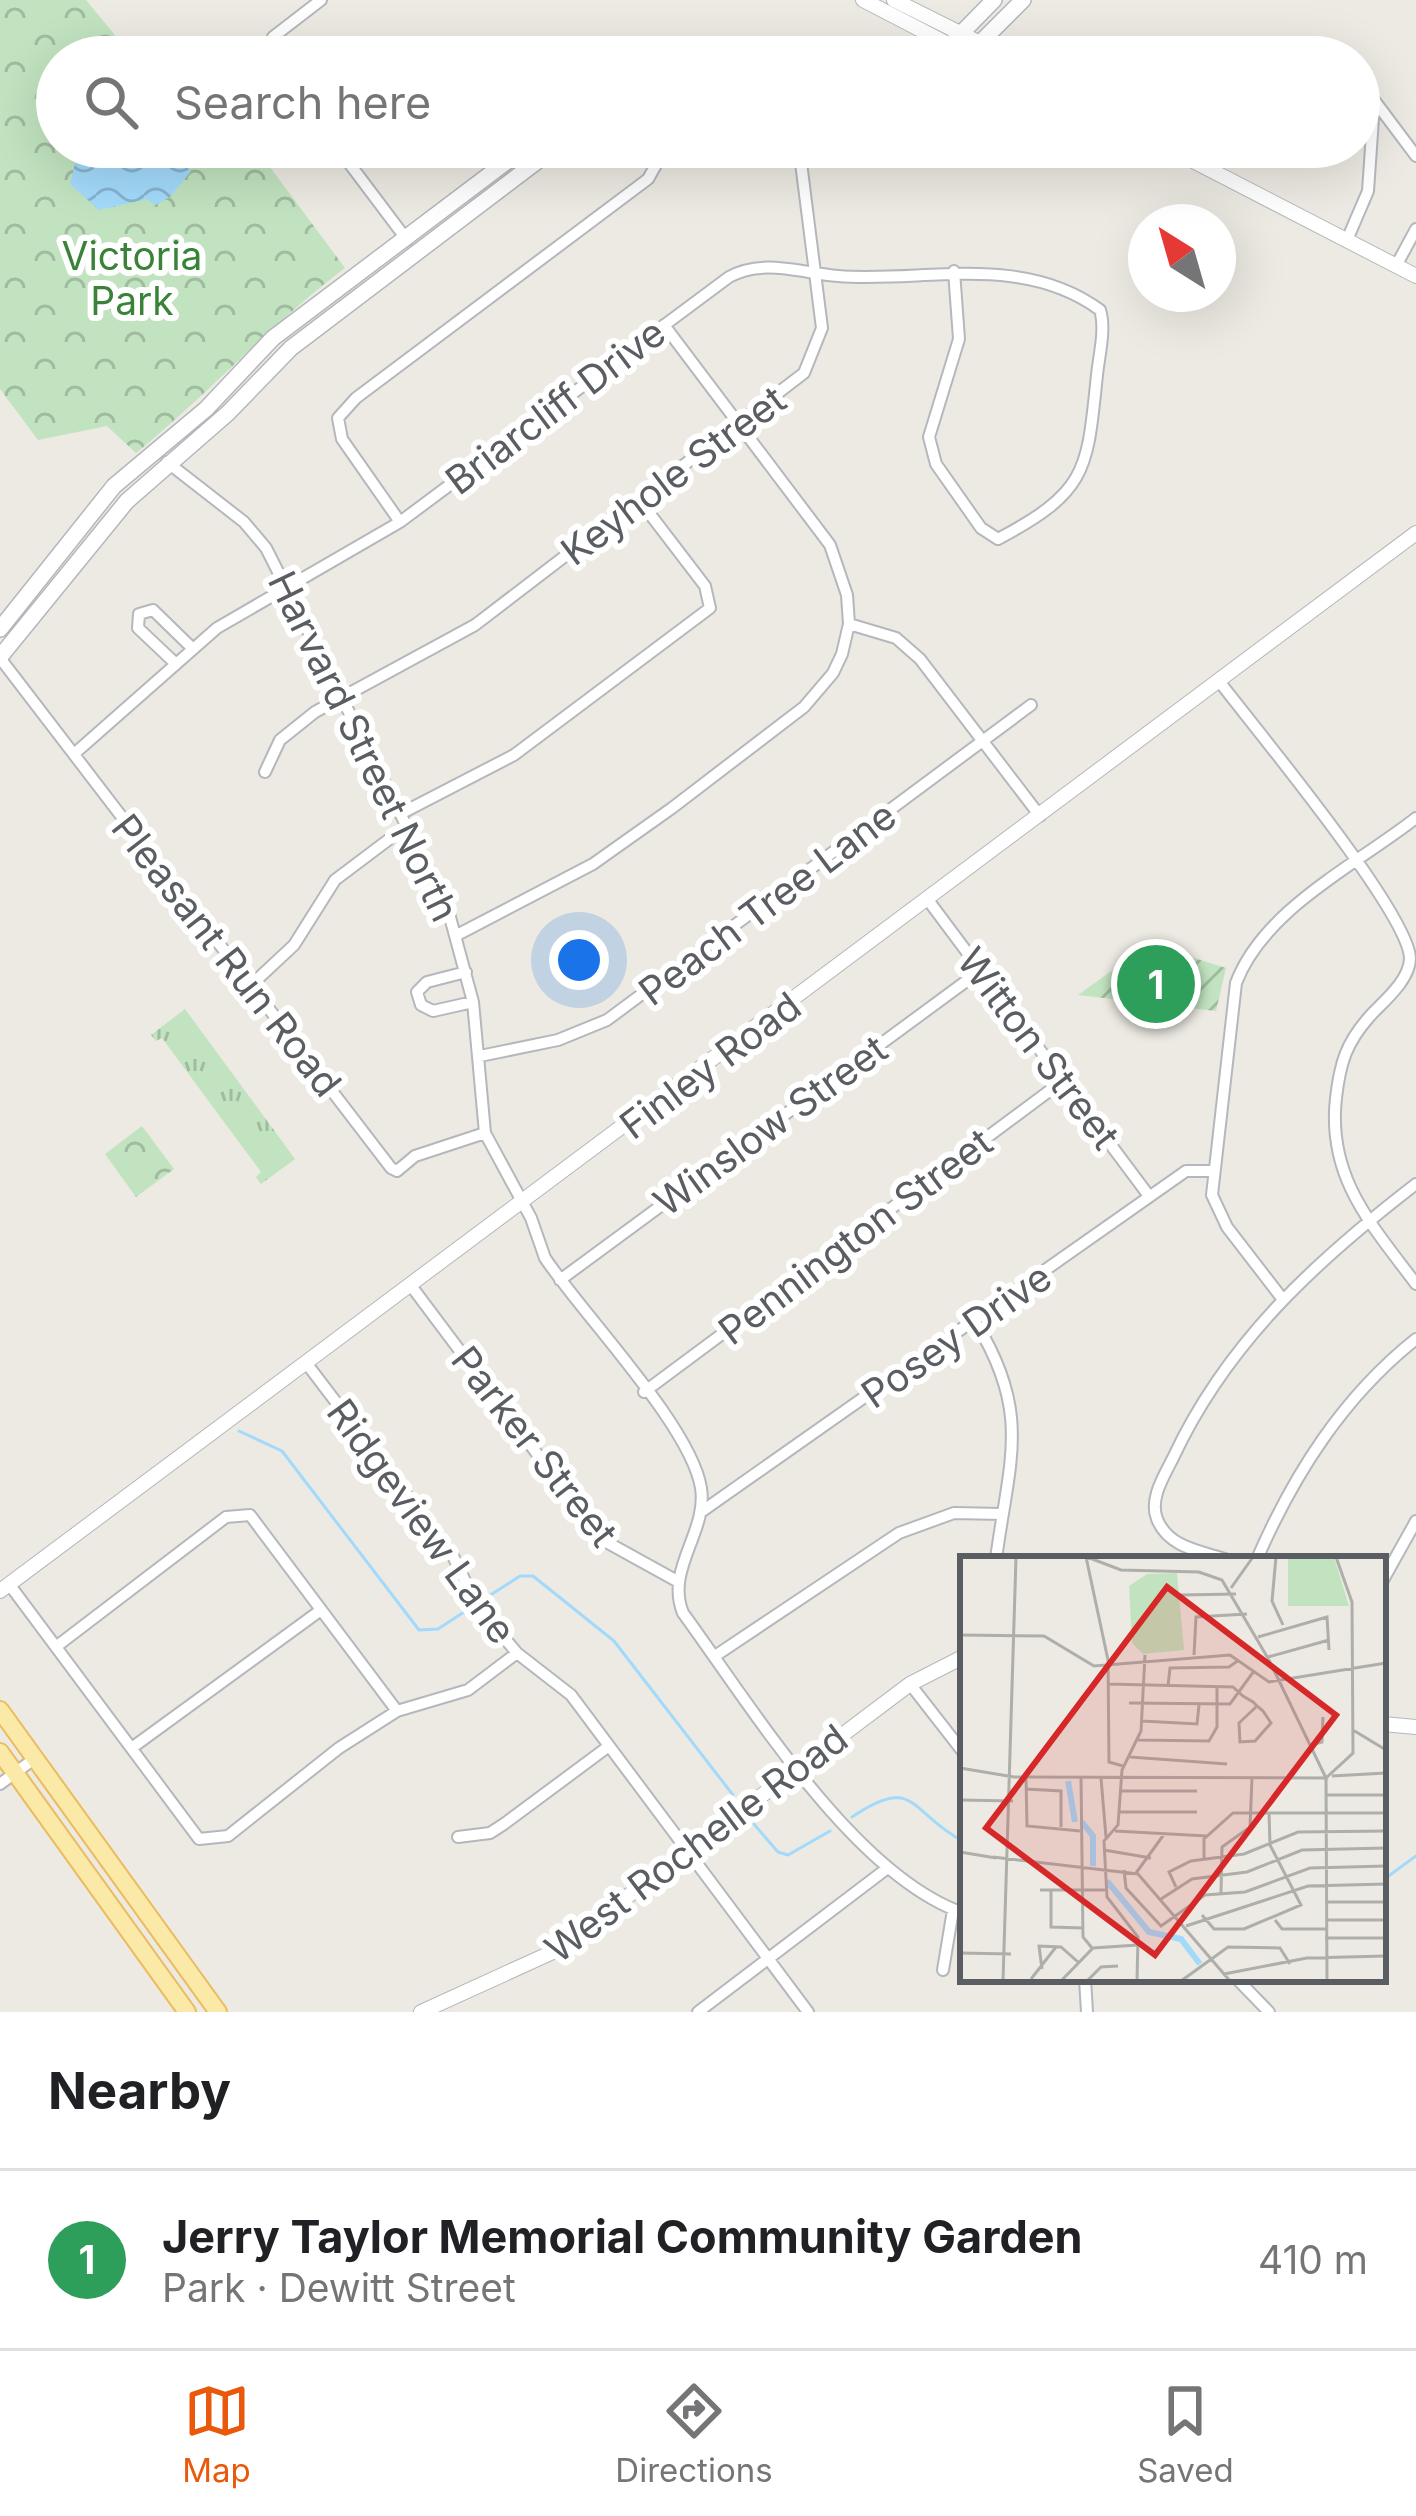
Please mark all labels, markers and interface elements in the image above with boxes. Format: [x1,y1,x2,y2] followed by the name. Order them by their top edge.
[36,36,1380,168] search box
[78,69,144,135] icon: search
[174,75,431,130] text: Search here
[1128,204,1236,312] north arrow
[61,232,203,324] park label: Victoria Park
[436,308,674,504] street label: Briarcliff Drive
[552,375,794,575] street label: Keyhole Street
[259,563,469,929] street label: Harvard Street North
[629,791,905,1015] street label: Peach Tree Lane
[102,805,352,1105] street label: Pleasant Run Road
[549,930,609,990] your location
[948,938,1130,1158] street label: Witton Street
[1117,939,1195,1029] pin: 1
[610,982,810,1148] street label: Finley Road
[644,1025,896,1225] street label: Winslow Street
[709,1118,1001,1354] street label: Pennington Street
[852,1253,1060,1417] street label: Posey Drive
[442,1337,628,1555] street label: Parker Street
[318,1390,526,1652] street label: Ridgeview Lane
[960,1556,1386,1982] inset map
[536,1714,856,1972] street label: West Rochelle Road
[48,2060,231,2121] text: Nearby
[162,2209,1083,2264] text: Jerry Taylor Memorial Community Garden
[79,2236,95,2283] text: 1
[1258,2236,1368,2283] text: 410 m
[162,2264,516,2311] text: Park · Dewitt Street
[182,2378,251,2490] tab: Map
[615,2378,773,2490] tab: Directions
[1137,2378,1234,2490] tab: Saved

